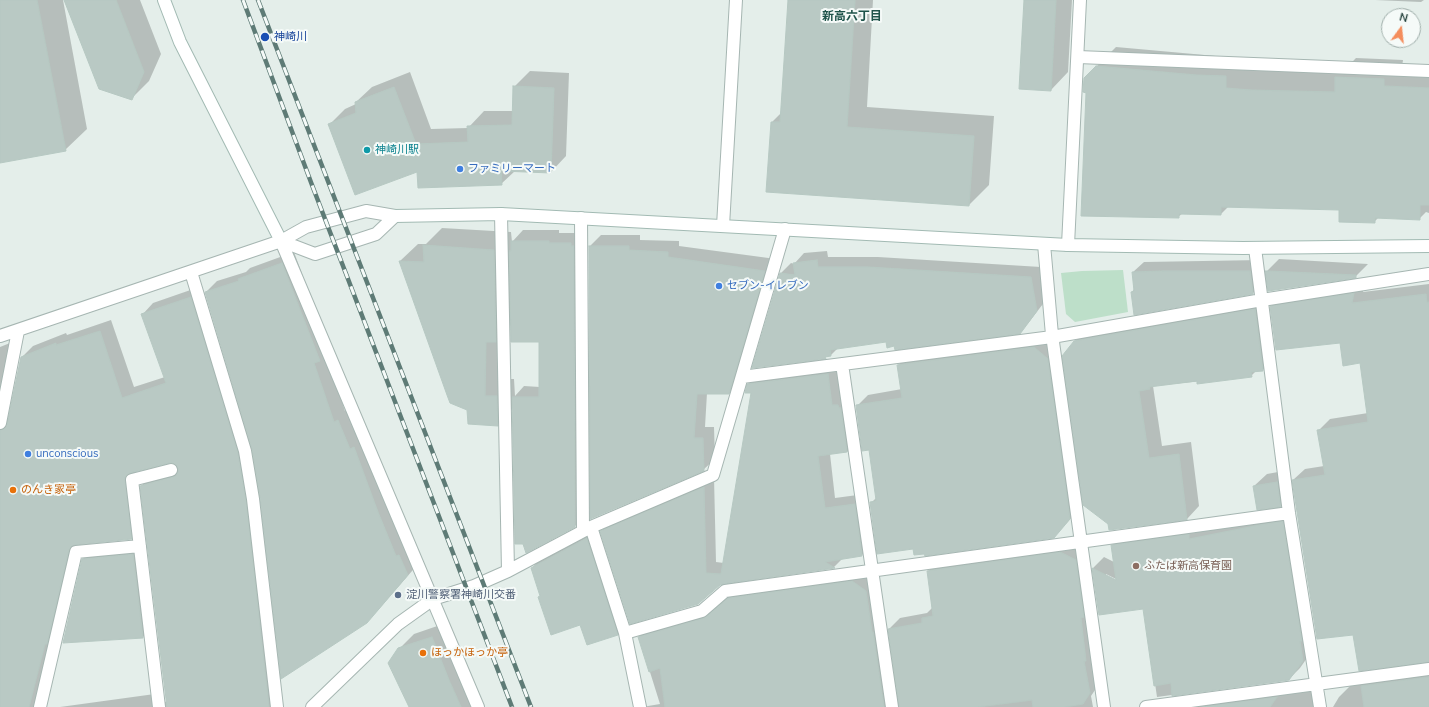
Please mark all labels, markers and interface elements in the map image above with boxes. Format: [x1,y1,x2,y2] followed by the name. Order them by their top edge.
[1381,8,1421,48] north arrow
[822,9,882,23] district label: 新高六丁目
[1398,10,1410,25] text: N
[274,30,307,44] place label: 神崎川
[259,31,271,43] marker: 神崎川
[375,143,419,157] place label: 神崎川駅
[362,145,372,155] marker: 神崎川駅
[468,162,556,176] place label: ファミリーマート
[455,164,465,174] marker: ファミリーマート
[727,279,809,293] place label: セブン-イレブン
[714,281,724,291] marker: セブン-イレブン
[36,447,98,461] place label: unconscious
[23,449,33,459] marker: unconscious
[21,483,76,497] place label: のんき家亭
[8,485,18,495] marker: のんき家亭
[1144,559,1232,573] place label: ふたば新高保育園
[1131,561,1141,571] marker: ふたば新高保育園
[406,588,516,602] place label: 淀川警察署神崎川交番
[393,590,403,600] marker: 淀川警察署神崎川交番
[431,646,508,660] place label: ほっかほっか亭
[418,648,428,658] marker: ほっかほっか亭

